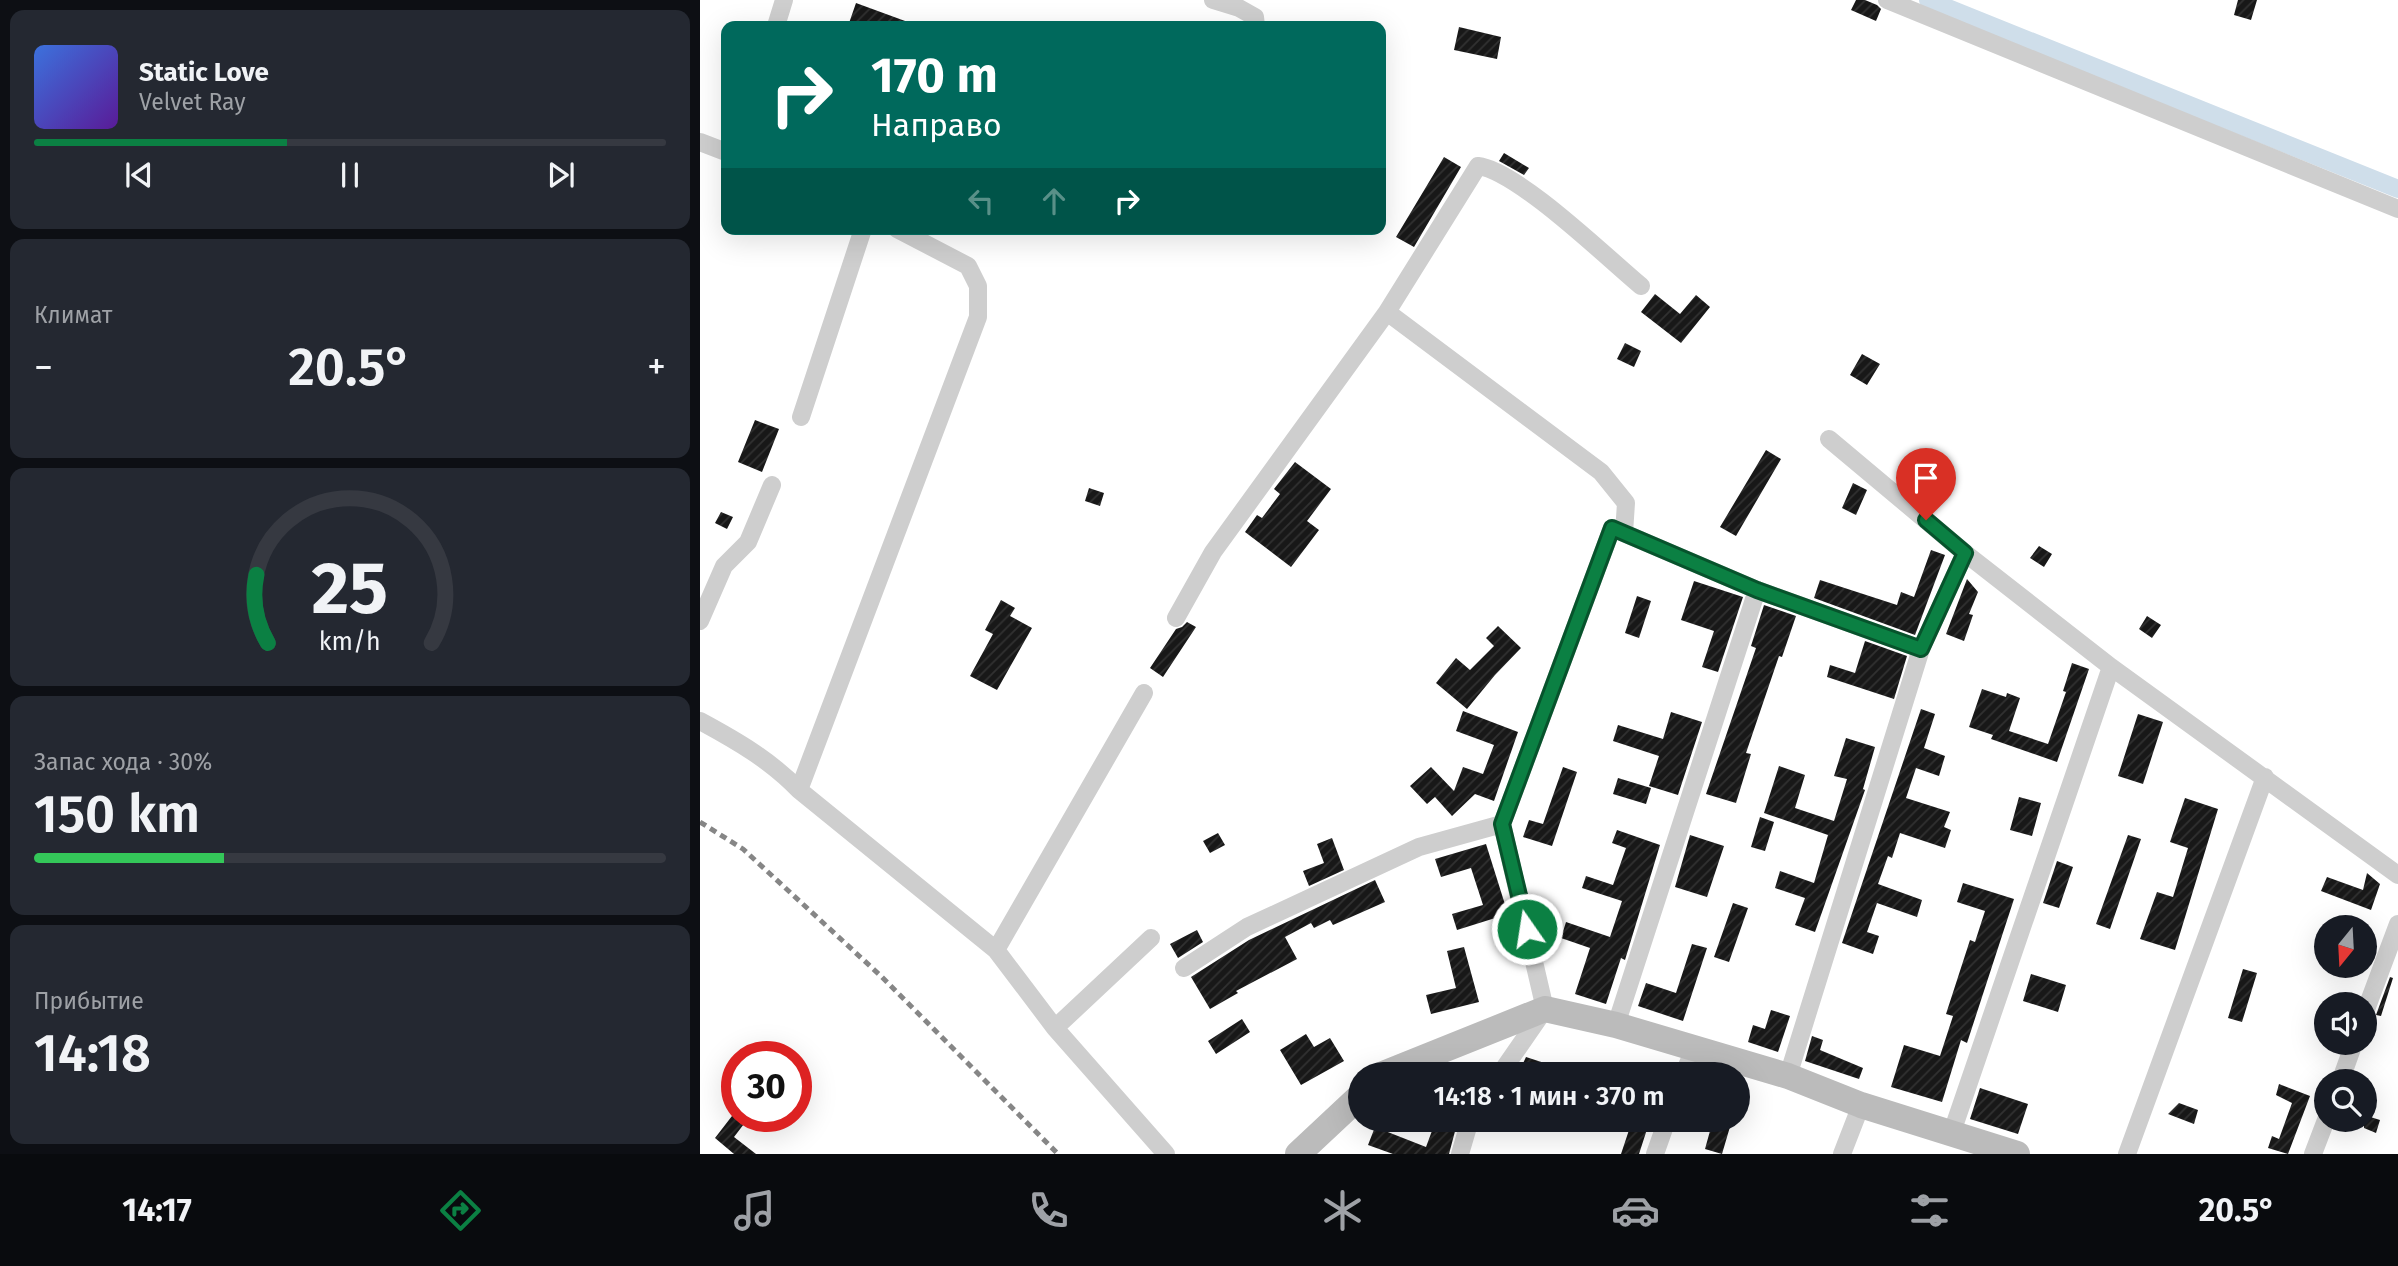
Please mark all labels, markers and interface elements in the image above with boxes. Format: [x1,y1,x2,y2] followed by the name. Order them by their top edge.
[871,46,998,105] text: 170 m
[756,49,847,140] icon: right
[139,57,269,88] text: Static Love
[139,88,246,116] text: Velvet Ray
[871,106,1002,144] text: Направо
[120,156,158,194] icon: previous
[331,156,369,194] icon: pause
[542,156,580,194] icon: next
[962,182,1000,220] icon: left
[1035,182,1073,220] icon: ahead
[1108,182,1146,220] icon: right
[34,301,112,329] text: Климат
[288,336,412,399] text: 20.5°
[34,344,53,390] text: −
[647,344,666,390] text: +
[1896,448,1956,520] pin
[1907,459,1945,497] icon: arrive
[312,545,388,632] text: 25
[319,627,381,657] text: km/h
[34,748,212,776] text: Запас хода · 30%
[34,783,200,846] text: 150 km
[1490,892,1564,966] position arrow
[2314,915,2376,978] north arrow
[2314,915,2377,1132] map controls
[34,987,144,1015] text: Прибытие
[2314,992,2377,1055] button: sound
[34,1022,151,1085] text: 14:18
[721,1041,812,1132] speed limit sign: 30
[2314,1069,2377,1132] button: search
[1433,1081,1665,1112] text: 14:18 · 1 мин · 370 m
[436,1186,485,1235] icon: directions
[730,1186,779,1235] icon: music
[1024,1186,1073,1235] icon: phone
[1318,1186,1367,1235] icon: climate
[1611,1186,1660,1235] icon: car
[1905,1186,1954,1235] icon: filters
[122,1191,192,1229] text: 14:17
[2199,1191,2276,1229] text: 20.5°

